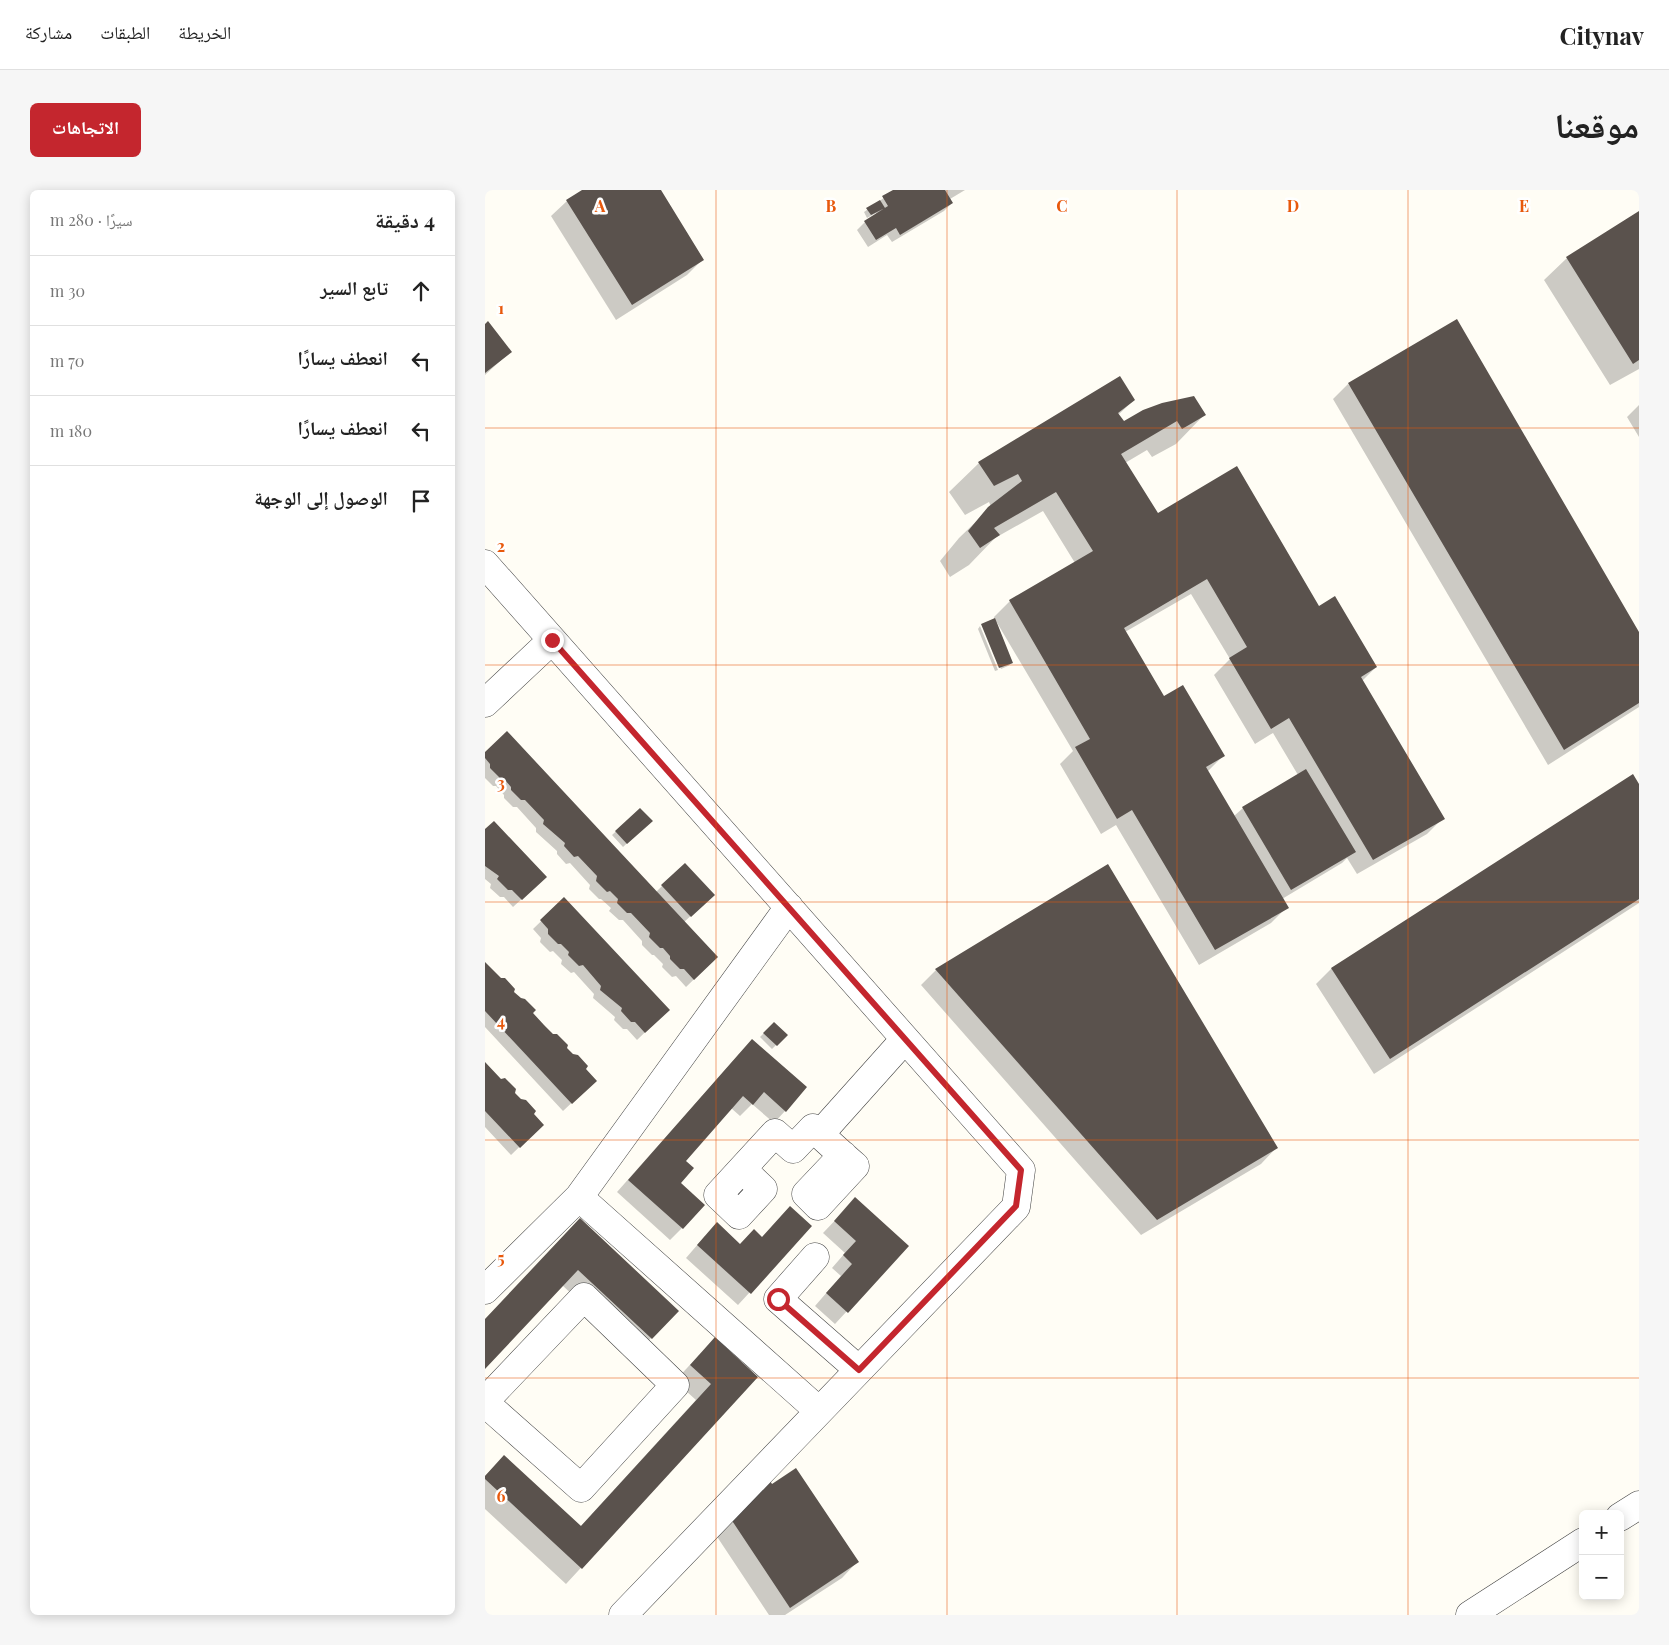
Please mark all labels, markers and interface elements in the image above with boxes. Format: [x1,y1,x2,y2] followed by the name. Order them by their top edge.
[1559,19,1644,51] text: Citynav
[25,20,72,44] text: مشاركة
[100,20,150,44] text: الطبقات
[178,20,231,44] text: الخريطة
[1554,100,1639,147] text: موقعنا
[30,103,141,157] button: الاتجاهات
[594,195,606,216] text: A
[826,195,837,216] text: B
[1056,195,1068,216] text: C
[1287,195,1299,216] text: D
[1519,195,1529,216] text: E
[375,205,435,233] text: 4 دقيقة
[50,209,133,230] text: سيرًا · 280 m
[320,274,388,300] text: تابع السير
[407,277,435,305] icon: ahead
[50,280,85,301] text: 30 m
[498,297,504,318] text: 1
[297,344,388,370] text: انعطف يسارًا
[407,347,435,375] icon: left
[50,350,84,371] text: 70 m
[297,414,388,440] text: انعطف يسارًا
[407,417,435,445] icon: left
[50,420,92,441] text: 180 m
[254,484,388,510] text: الوصول إلى الوجهة
[407,487,435,515] icon: arrive
[497,535,505,556] text: 2
[541,629,564,652] route end
[497,772,505,793] text: 3
[497,1010,505,1031] text: 4
[497,1247,505,1268] text: 5
[767,1288,790,1311] route start
[497,1485,506,1506] text: 6
[1579,1510,1624,1600] map controls
[1579,1510,1624,1555] button: +
[1579,1555,1624,1600] button: −

